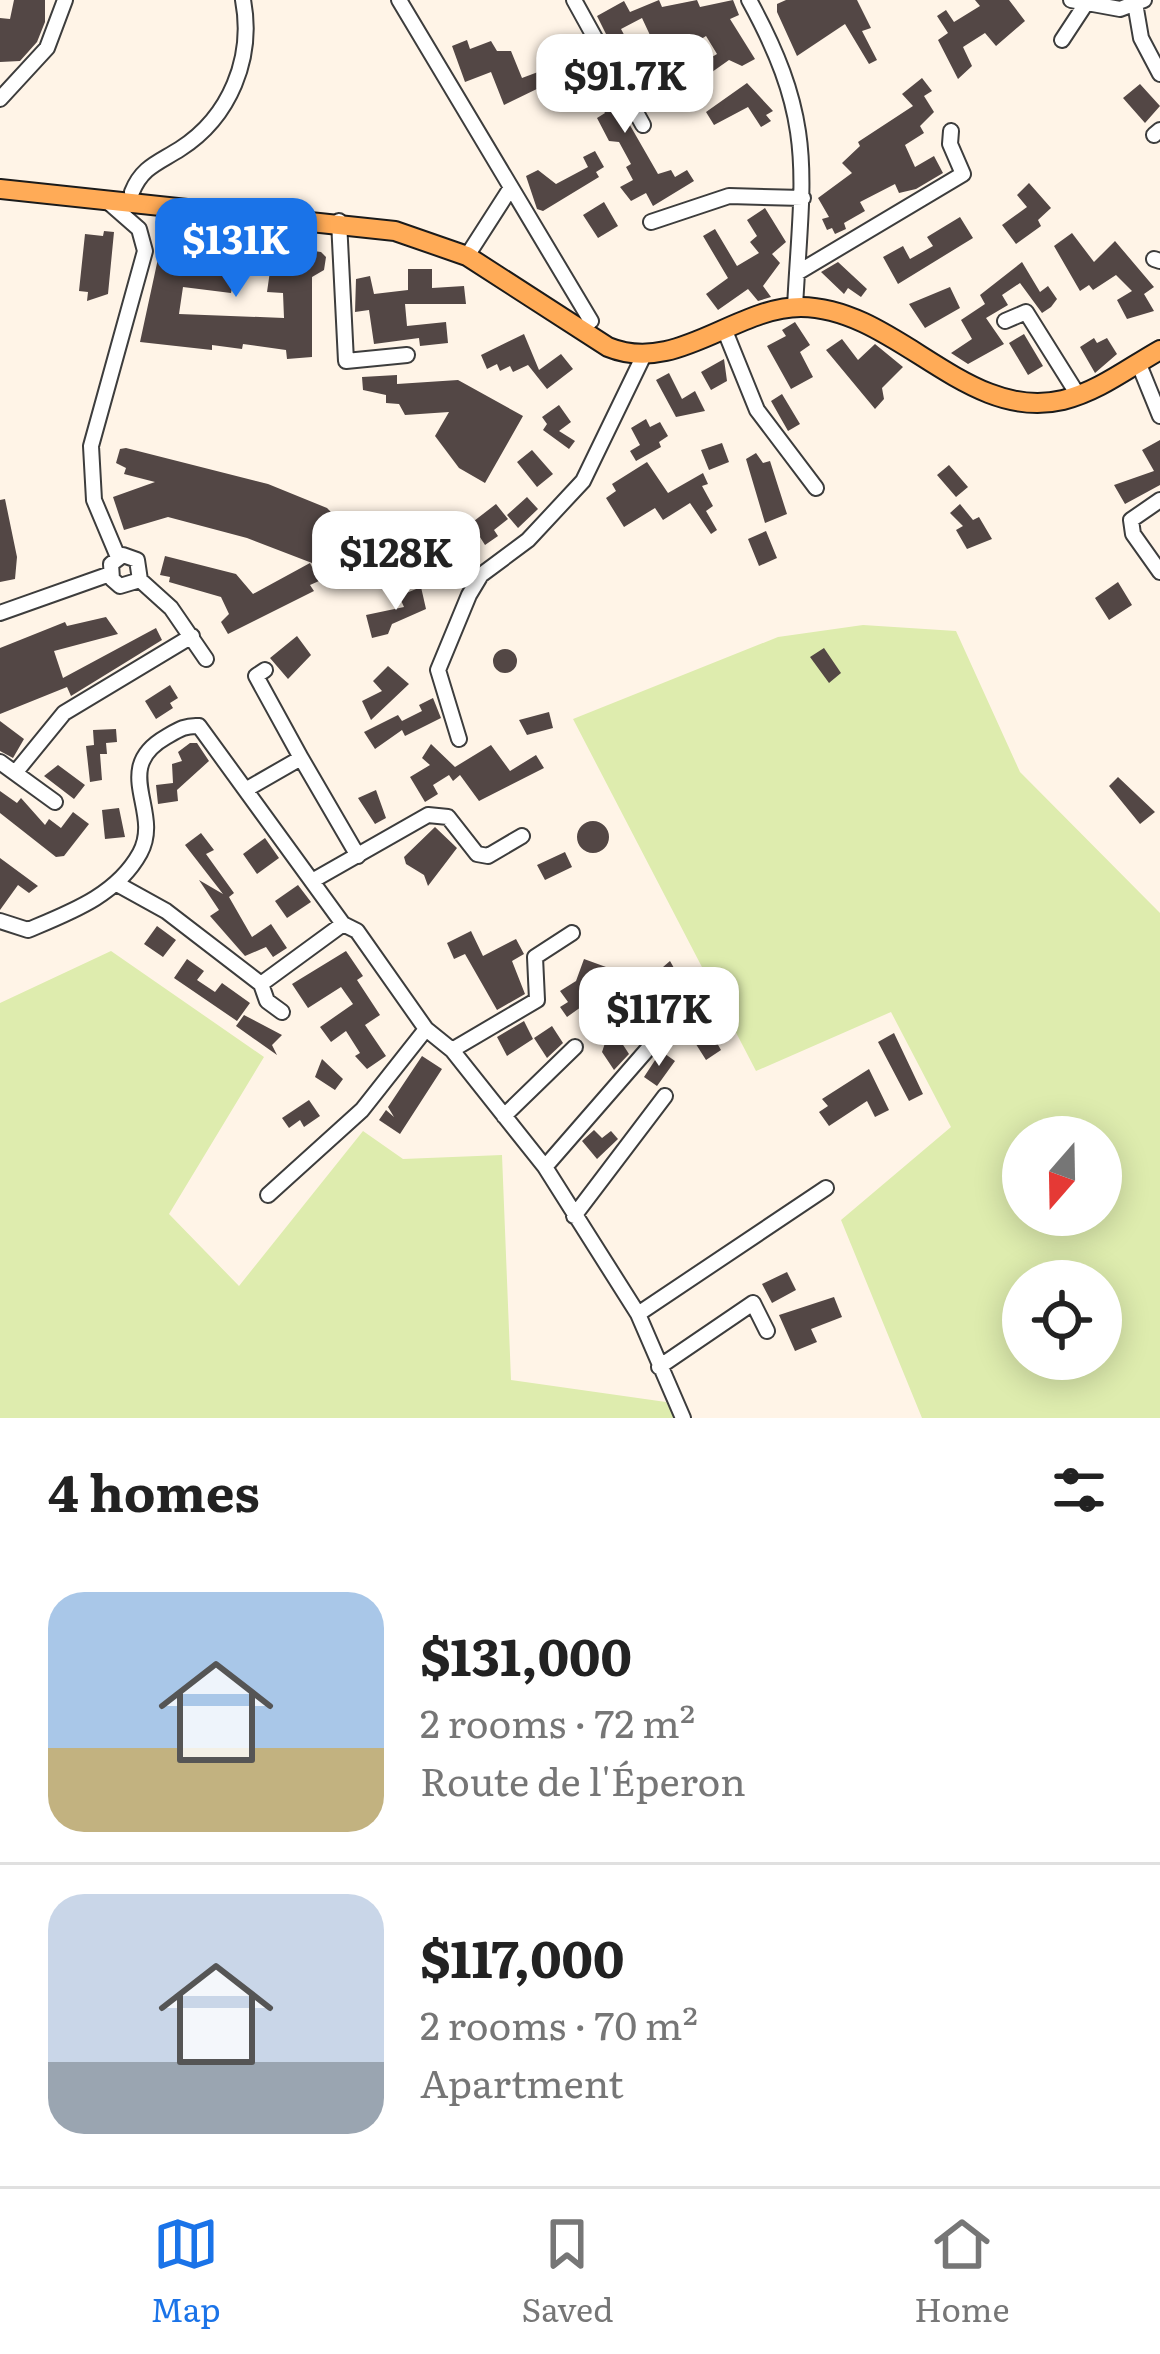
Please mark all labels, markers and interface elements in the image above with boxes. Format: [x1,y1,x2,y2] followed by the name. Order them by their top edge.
[527,34,723,136] pin: $91.7K
[563,44,687,102] text: $91.7K
[152,198,320,300] pin: $131K
[182,208,290,266] text: $131K
[312,511,480,613] pin: $128K
[339,521,453,579] text: $128K
[575,967,743,1069] pin: $117K
[606,977,712,1035] text: $117K
[1002,1116,1122,1236] north arrow
[1002,1116,1122,1380] map controls
[1002,1260,1122,1380] button: locate
[48,1452,260,1528] text: 4 homes
[1046,1457,1112,1523] icon: filters
[420,1616,632,1692] text: $131,000
[144,1640,288,1784] icon: home
[420,1692,695,1750] text: 2 rooms · 72 m²
[420,1750,746,1808] text: Route de l'Éperon
[420,1918,624,1994] text: $117,000
[144,1942,288,2086] icon: home
[420,1994,698,2052] text: 2 rooms · 70 m²
[420,2052,624,2110] text: Apartment
[150,2211,221,2332] tab: Map
[522,2211,613,2332] tab: Saved
[914,2211,1010,2332] tab: Home

